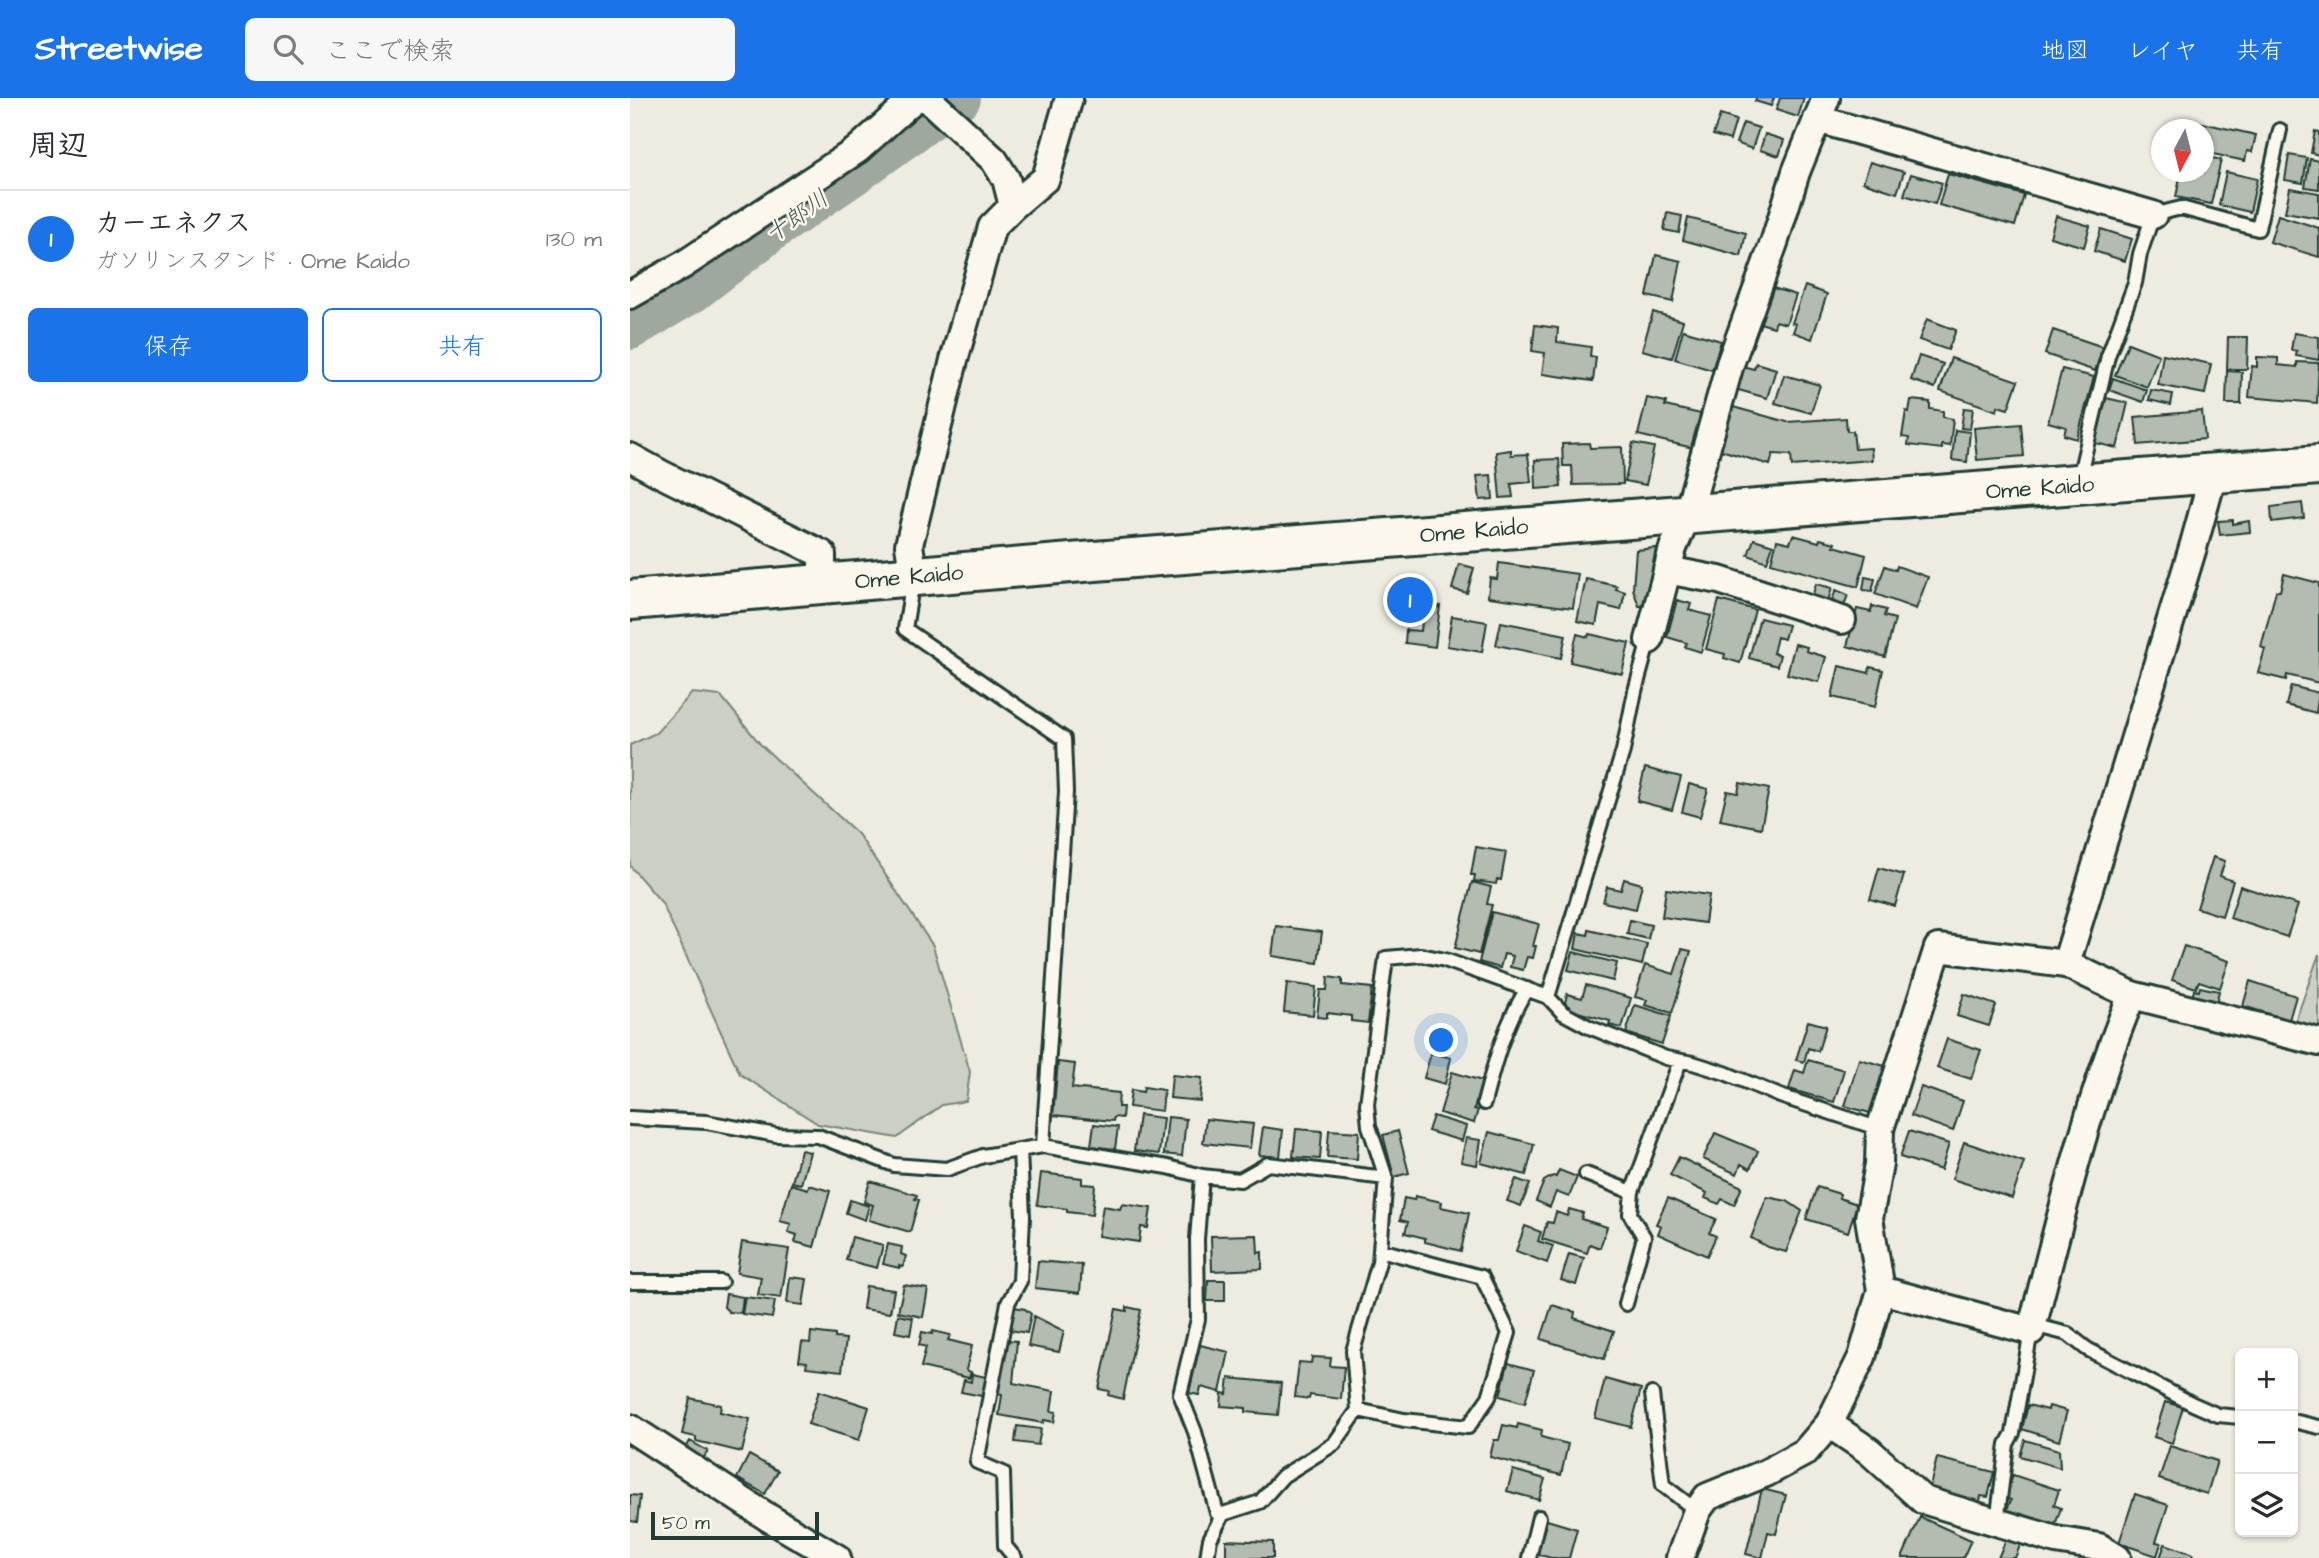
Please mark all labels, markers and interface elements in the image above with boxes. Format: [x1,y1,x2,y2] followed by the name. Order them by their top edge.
[245,18,735,81] search box
[35,26,203,72] text: Streetwise
[269,30,307,68] icon: search
[325,33,455,69] text: ここで検索
[2041,34,2089,68] text: 地図
[2127,34,2198,68] text: レイヤ
[2236,34,2284,68] text: 共有
[2151,119,2214,182] north arrow
[28,125,88,167] text: 周辺
[758,182,836,252] water label: 十郎川
[95,205,251,241] text: カーエネクス
[50,223,52,255] text: 1
[546,223,602,255] text: 130 m
[95,245,410,277] text: ガソリンスタンド · Ome Kaido
[28,308,308,382] button: 保存
[322,308,602,382] button: 共有
[1985,468,2095,508] street label: Ome Kaido
[1418,510,1530,552] street label: Ome Kaido
[853,556,965,598] street label: Ome Kaido
[1387,574,1433,626] pin: 1
[1424,1023,1458,1057] your location
[2235,1348,2298,1537] map controls
[2235,1348,2298,1411] button: +
[2235,1411,2298,1474] button: −
[2235,1474,2298,1537] button: layers
[651,1509,819,1541] scale bar
[662,1510,710,1537] text: 50 m

